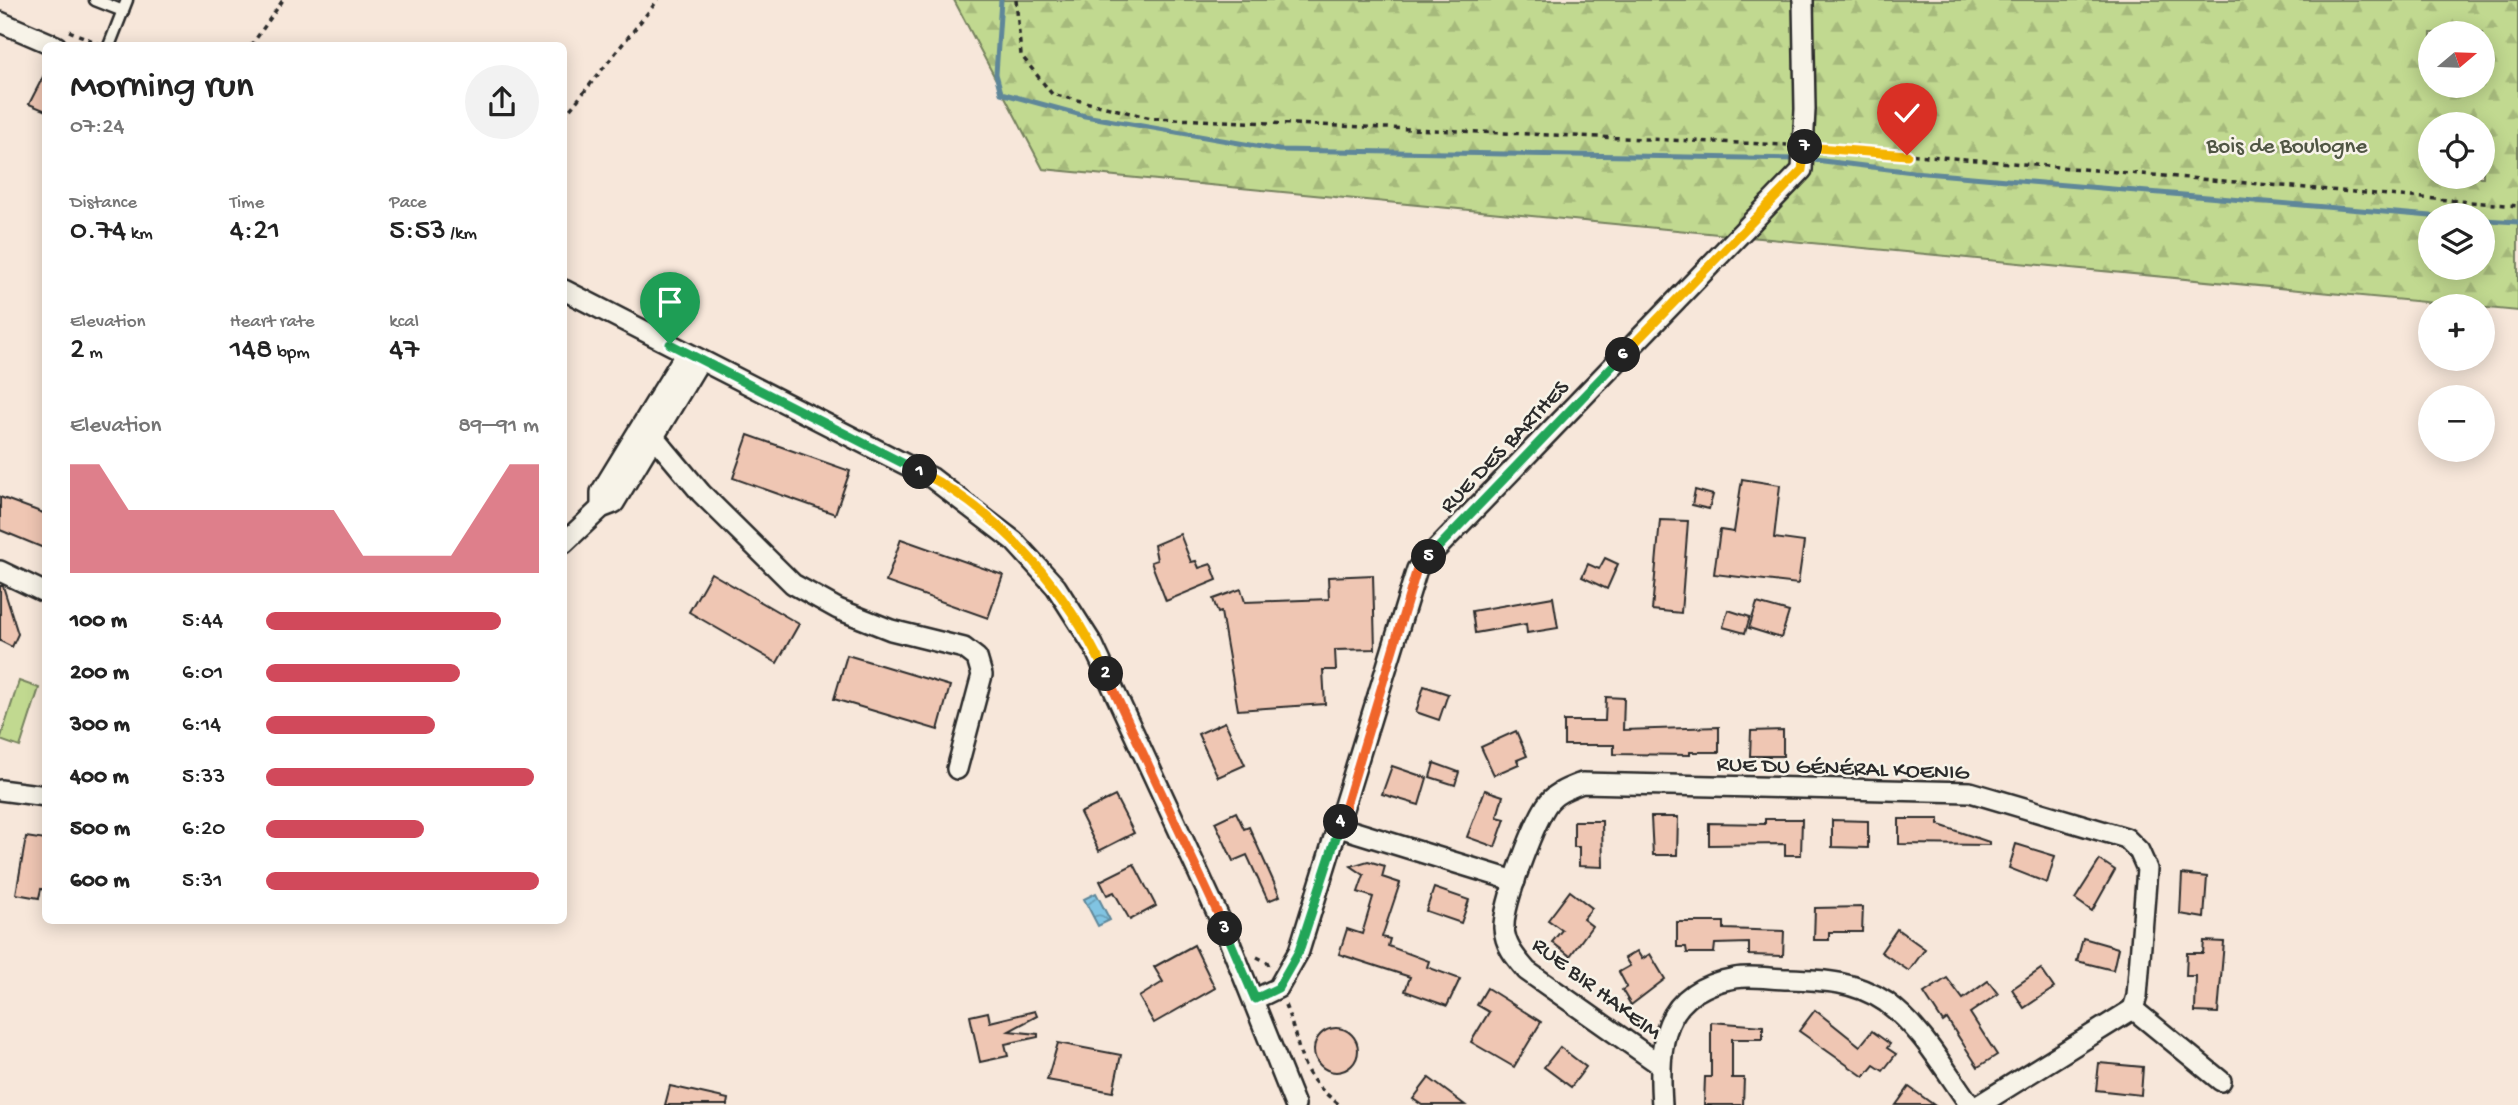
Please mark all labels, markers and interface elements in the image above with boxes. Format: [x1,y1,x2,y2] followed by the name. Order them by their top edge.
[2418,21,2496,98] north arrow
[2418,21,2495,462] map controls
[465,65,539,139] button: share
[70,66,254,110] text: Morning run
[1877,83,1937,155] pin
[1888,94,1926,132] icon: check
[2418,112,2495,189] button: locate
[70,114,124,141] text: 07:24
[1787,130,1822,164] pin: 7
[2206,134,2369,161] park label: Bois de Boulogne
[1800,135,1809,158] text: 7
[70,192,137,215] text: Distance
[230,192,264,215] text: Time
[389,192,427,215] text: Pace
[2418,203,2495,280] button: layers
[70,215,126,250] text: 0.74
[230,215,280,250] text: 4:21
[389,215,446,250] text: 5:53
[126,223,153,246] text: km
[446,223,477,246] text: /km
[640,272,700,344] pin
[651,283,689,321] icon: arrive
[2418,294,2495,371] button: +
[70,311,146,334] text: Elevation
[230,311,315,334] text: Heart rate
[389,311,419,334] text: kcal
[70,334,85,369] text: 2
[230,334,272,369] text: 148
[389,334,419,369] text: 47
[1606,338,1640,372] pin: 6
[85,342,103,365] text: m
[272,342,310,365] text: bpm
[1618,343,1627,366] text: 6
[1435,375,1576,520] street label: RUE DES BARTHES
[2418,385,2495,462] button: −
[70,413,161,440] text: Elevation
[458,413,539,440] text: 89–91 m
[902,454,937,490] pin: 1
[916,460,923,483] text: 1
[1412,540,1446,574] pin: 5
[1424,545,1434,568] text: 5
[70,608,127,635] text: 100 m
[182,608,223,635] text: 5:44
[1088,656,1124,692] pin: 2
[70,660,129,687] text: 200 m
[182,660,223,687] text: 6:01
[1101,662,1110,685] text: 2
[70,712,130,739] text: 300 m
[182,712,221,739] text: 6:14
[1716,752,1971,787] street label: RUE DU GÉNÉRAL KOENIG
[70,764,129,791] text: 400 m
[182,764,225,791] text: 5:33
[1324,804,1358,840] pin: 4
[1336,810,1345,833] text: 4
[70,816,130,843] text: 500 m
[182,816,225,843] text: 6:20
[70,868,130,895] text: 600 m
[182,868,223,895] text: 5:31
[1208,912,1242,946] pin: 3
[1220,917,1229,940] text: 3
[1526,932,1667,1048] street label: RUE BIR HAKEIM

